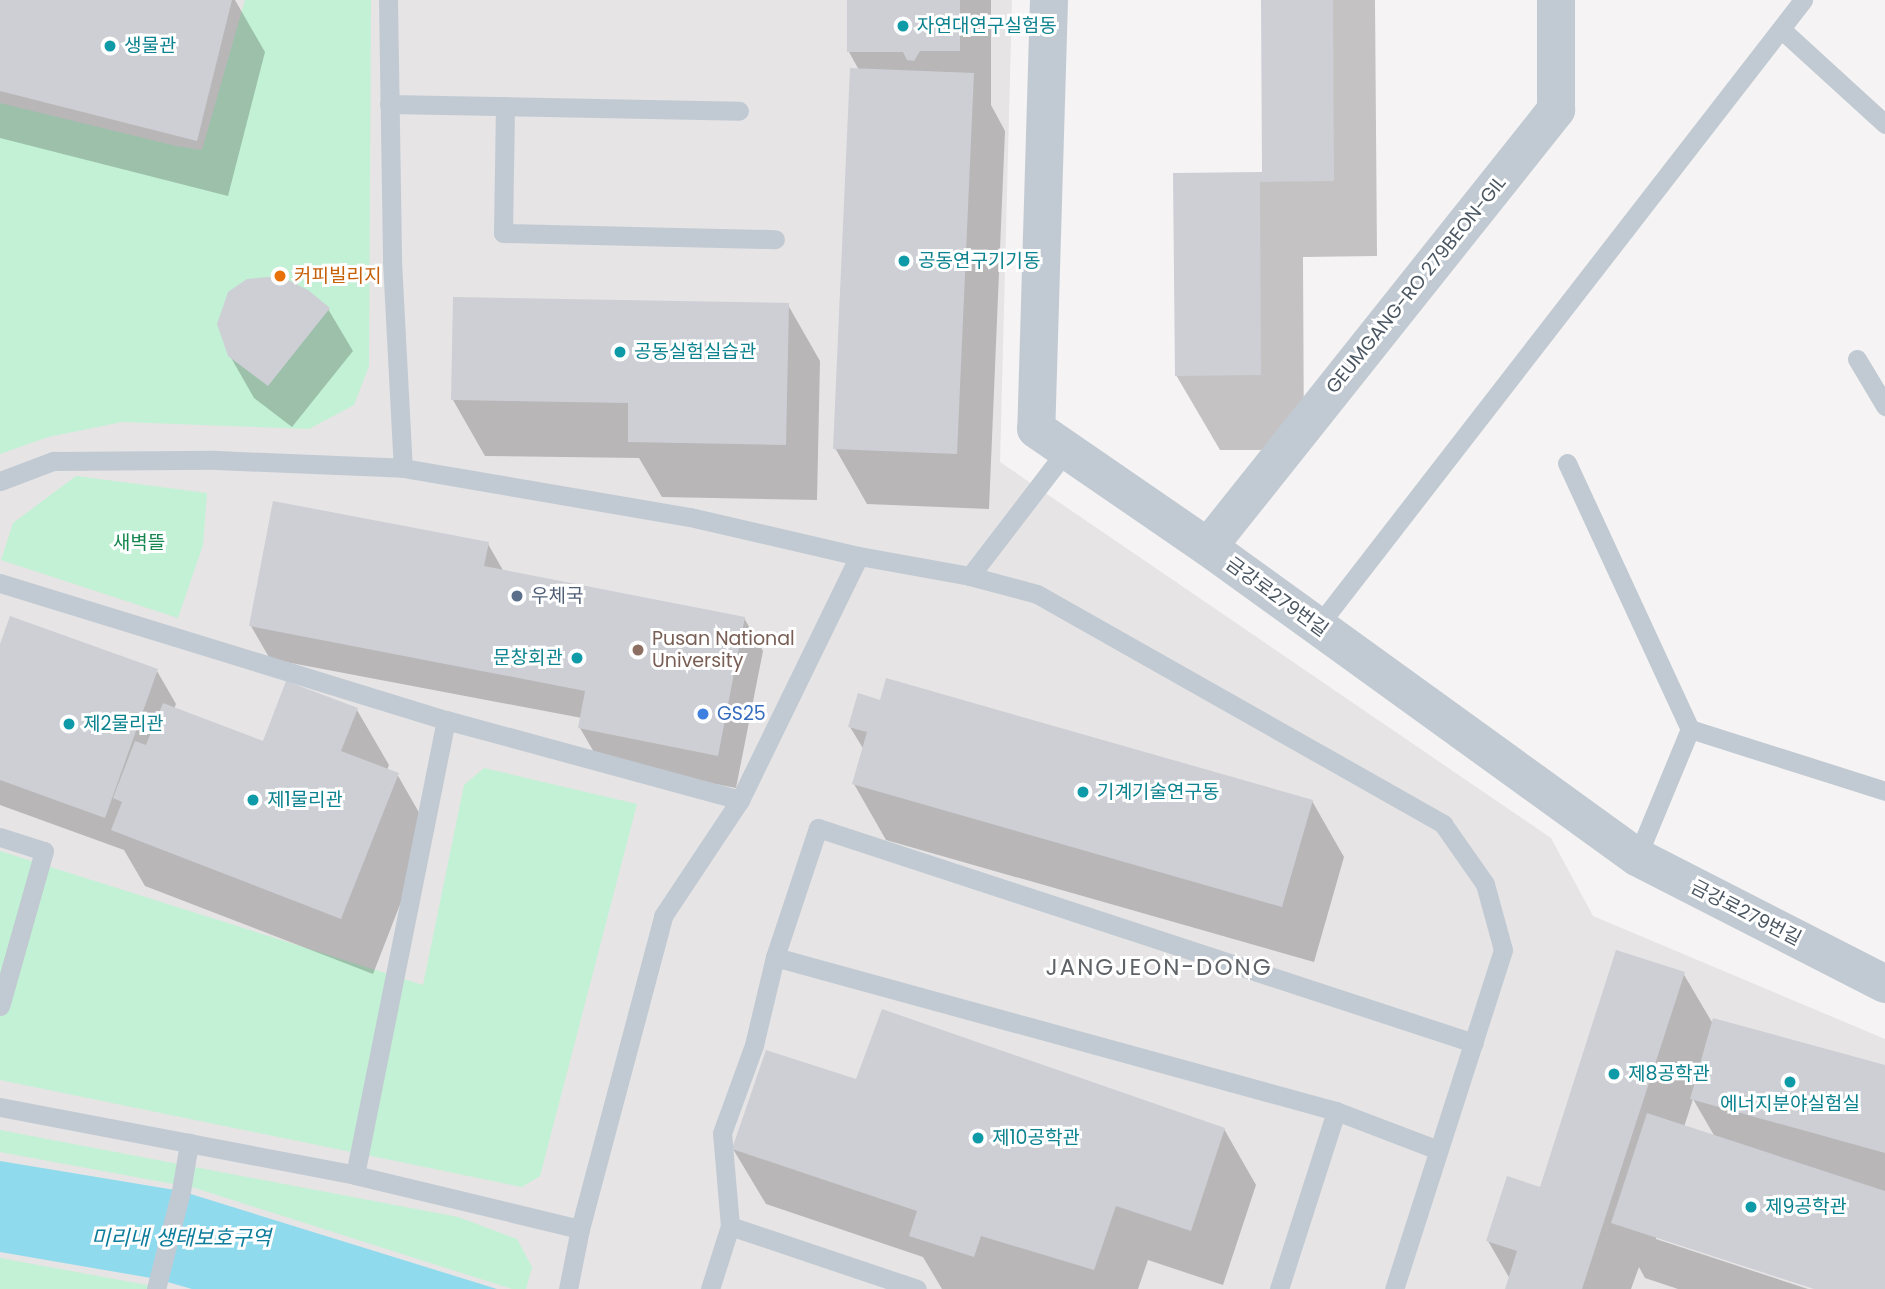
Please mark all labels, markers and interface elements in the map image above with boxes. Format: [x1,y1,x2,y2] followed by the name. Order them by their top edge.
[917,15,1057,37] place label: 자연대연구실험동
[895,18,911,34] marker: 자연대연구실험동
[124,35,176,57] place label: 생물관
[102,38,118,54] marker: 생물관
[1321,172,1511,398] street label: GEUMGANG-RO 279BEON-GIL
[918,250,1040,272] place label: 공동연구기기동
[896,253,912,269] marker: 공동연구기기동
[294,265,381,287] place label: 커피빌리지
[272,268,288,284] marker: 커피빌리지
[634,341,756,363] place label: 공동실험실습관
[612,344,628,360] marker: 공동실험실습관
[113,532,165,554] park label: 새벽뜰
[1221,552,1333,642] street label: 금강로279번길
[531,585,583,607] place label: 우체국
[509,588,525,604] marker: 우체국
[652,628,795,672] place label: Pusan National University
[630,642,646,658] marker: Pusan National University
[493,647,563,669] place label: 문창회관
[569,650,585,666] marker: 문창회관
[717,703,766,725] place label: GS25
[695,706,711,722] marker: GS25
[83,713,164,735] place label: 제2물리관
[61,716,77,732] marker: 제2물리관
[1097,781,1219,803] place label: 기계기술연구동
[1075,784,1091,800] marker: 기계기술연구동
[267,789,343,811] place label: 제1물리관
[245,792,261,808] marker: 제1물리관
[1687,875,1805,951] street label: 금강로279번길
[1047,953,1271,981] district label: JANGJEON-DONG
[1628,1063,1710,1085] place label: 제8공학관
[1606,1066,1622,1082] marker: 제8공학관
[1782,1074,1798,1090] marker: 에너지분야실험실
[1720,1093,1860,1115] place label: 에너지분야실험실
[992,1127,1080,1149] place label: 제10공학관
[970,1130,986,1146] marker: 제10공학관
[1765,1196,1847,1218] place label: 제9공학관
[1743,1199,1759,1215] marker: 제9공학관
[91,1225,271,1251] water label: 미리내 생태보호구역

